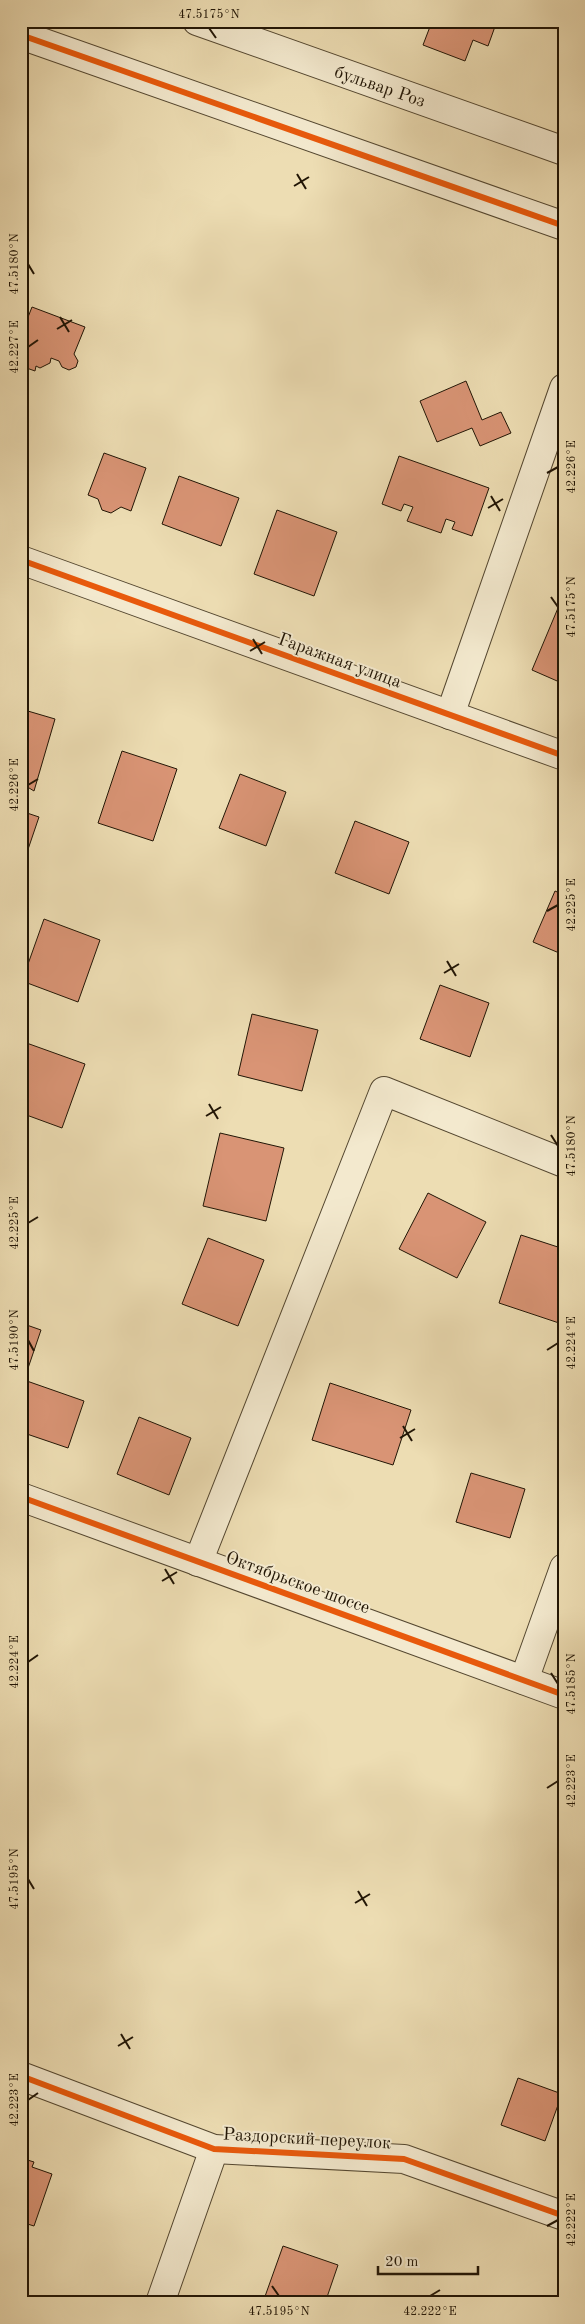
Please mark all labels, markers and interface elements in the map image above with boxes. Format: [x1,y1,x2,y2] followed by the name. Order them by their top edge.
[178,8,240,21] text: 47.5175°N
[332,63,428,111] street label: бульвар Роз
[8,233,21,295] text: 47.5180°N
[9,320,21,374] text: 42.227°E
[566,440,578,494] text: 42.226°E
[565,576,578,638] text: 47.5175°N
[276,630,404,692] street label: Гаражная улица
[9,758,21,812] text: 42.226°E
[565,878,578,932] text: 42.225°E
[565,1115,578,1177] text: 47.5180°N
[8,1196,21,1250] text: 42.225°E
[8,1309,21,1371] text: 47.5190°N
[566,1316,578,1370] text: 42.224°E
[223,1549,372,1617] street label: Октябрьское шоссе
[9,1635,21,1689] text: 42.224°E
[565,1653,578,1715] text: 47.5185°N
[566,1754,578,1808] text: 42.223°E
[8,1848,21,1910] text: 47.5195°N
[9,2073,21,2127] text: 42.223°E
[222,2126,392,2152] street label: Раздорский переулок
[566,2193,578,2247] text: 42.222°E
[378,2244,478,2276] scale bar
[385,2255,419,2270] text: 20 m
[248,2305,310,2318] text: 47.5195°N
[403,2306,457,2318] text: 42.222°E

